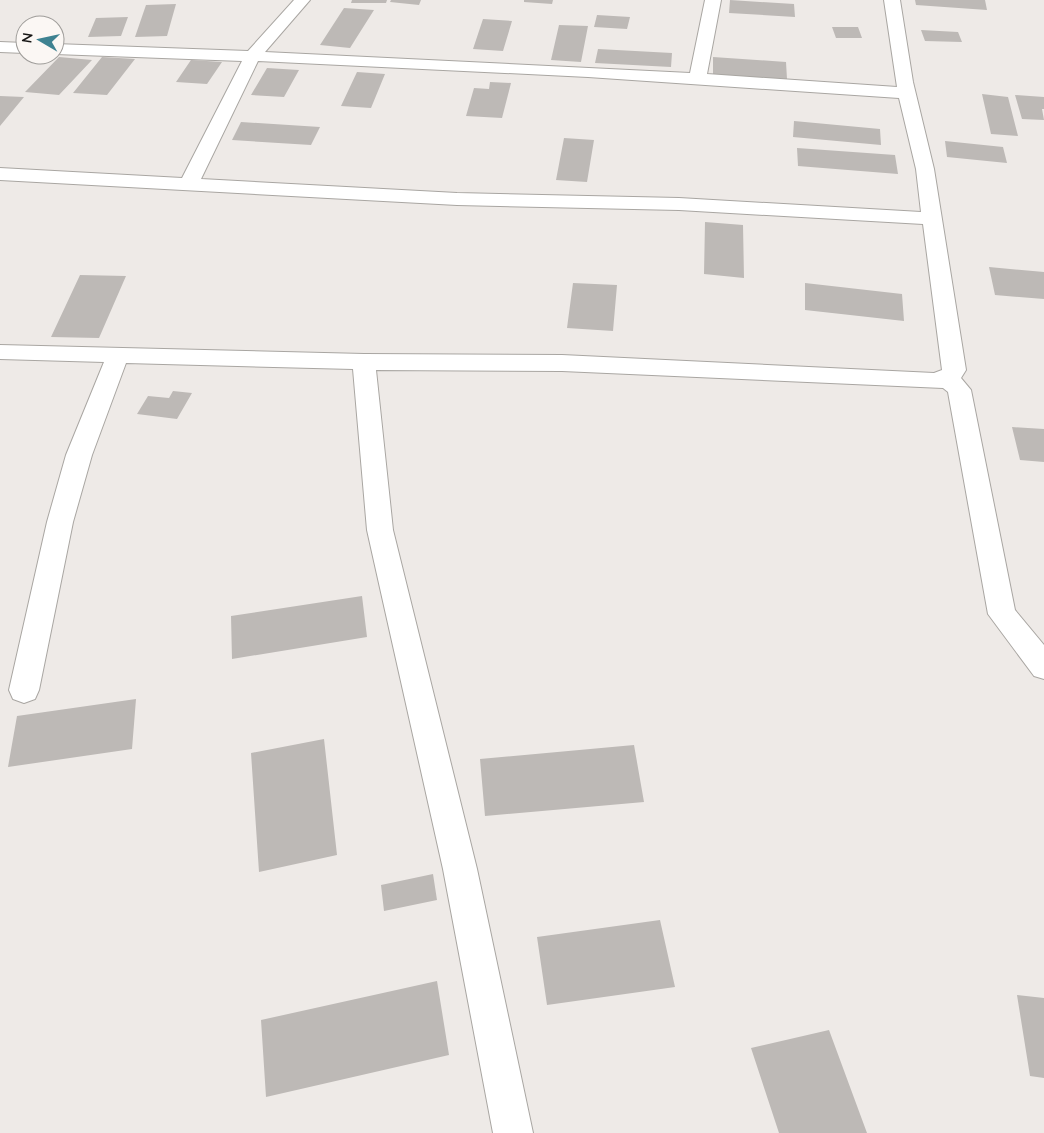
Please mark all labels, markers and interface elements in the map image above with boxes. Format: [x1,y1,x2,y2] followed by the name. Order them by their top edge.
[15,15,65,65] north arrow
[17,31,37,44] text: N

